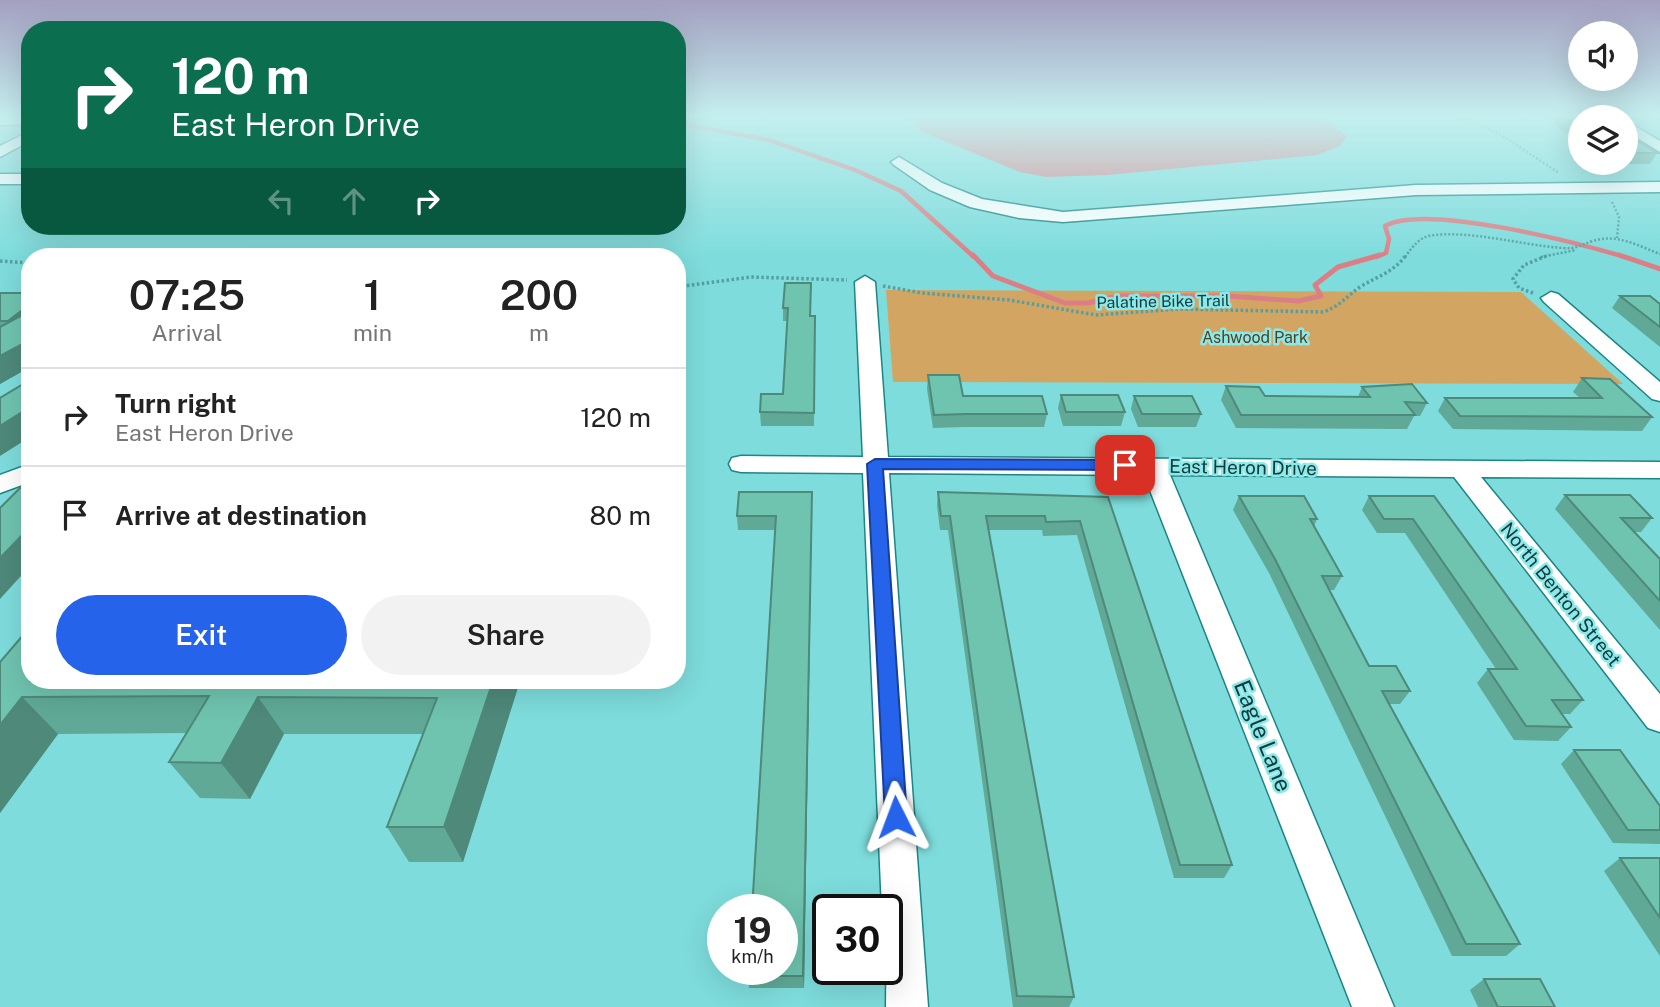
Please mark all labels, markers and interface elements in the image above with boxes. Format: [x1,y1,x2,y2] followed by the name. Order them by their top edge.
[1568,21,1638,175] map controls
[1568,21,1638,91] button: sound
[171,47,310,105] text: 120 m
[56,49,147,140] icon: right
[1568,105,1638,175] button: layers
[171,106,420,143] text: East Heron Drive
[262,182,300,220] icon: left
[335,182,373,220] icon: ahead
[408,182,446,220] icon: right
[129,270,245,319] text: 07:25
[364,270,381,319] text: 1
[500,270,578,319] text: 200
[1096,291,1230,312] street label: Palatine Bike Trail
[151,319,222,346] text: Arrival
[353,319,392,346] text: min
[529,319,549,346] text: m
[1202,328,1308,347] park label: Ashwood Park
[115,388,237,419] text: Turn right
[56,398,94,436] icon: right
[580,402,651,433] text: 120 m
[115,419,294,446] text: East Heron Drive
[1095,435,1155,495] pin
[1106,446,1144,484] icon: arrive
[1169,455,1317,479] street label: East Heron Drive
[56,496,94,534] icon: arrive
[115,500,367,531] text: Arrive at destination
[590,500,651,531] text: 80 m
[1496,518,1626,670] street label: North Benton Street
[56,595,347,675] button: Exit
[361,595,651,675] button: Share
[1229,676,1298,796] street label: Eagle Lane
[859,780,933,854] position arrow
[812,894,903,985] speed limit sign: 30
[733,910,772,951] text: 19
[731,946,774,967] text: km/h

